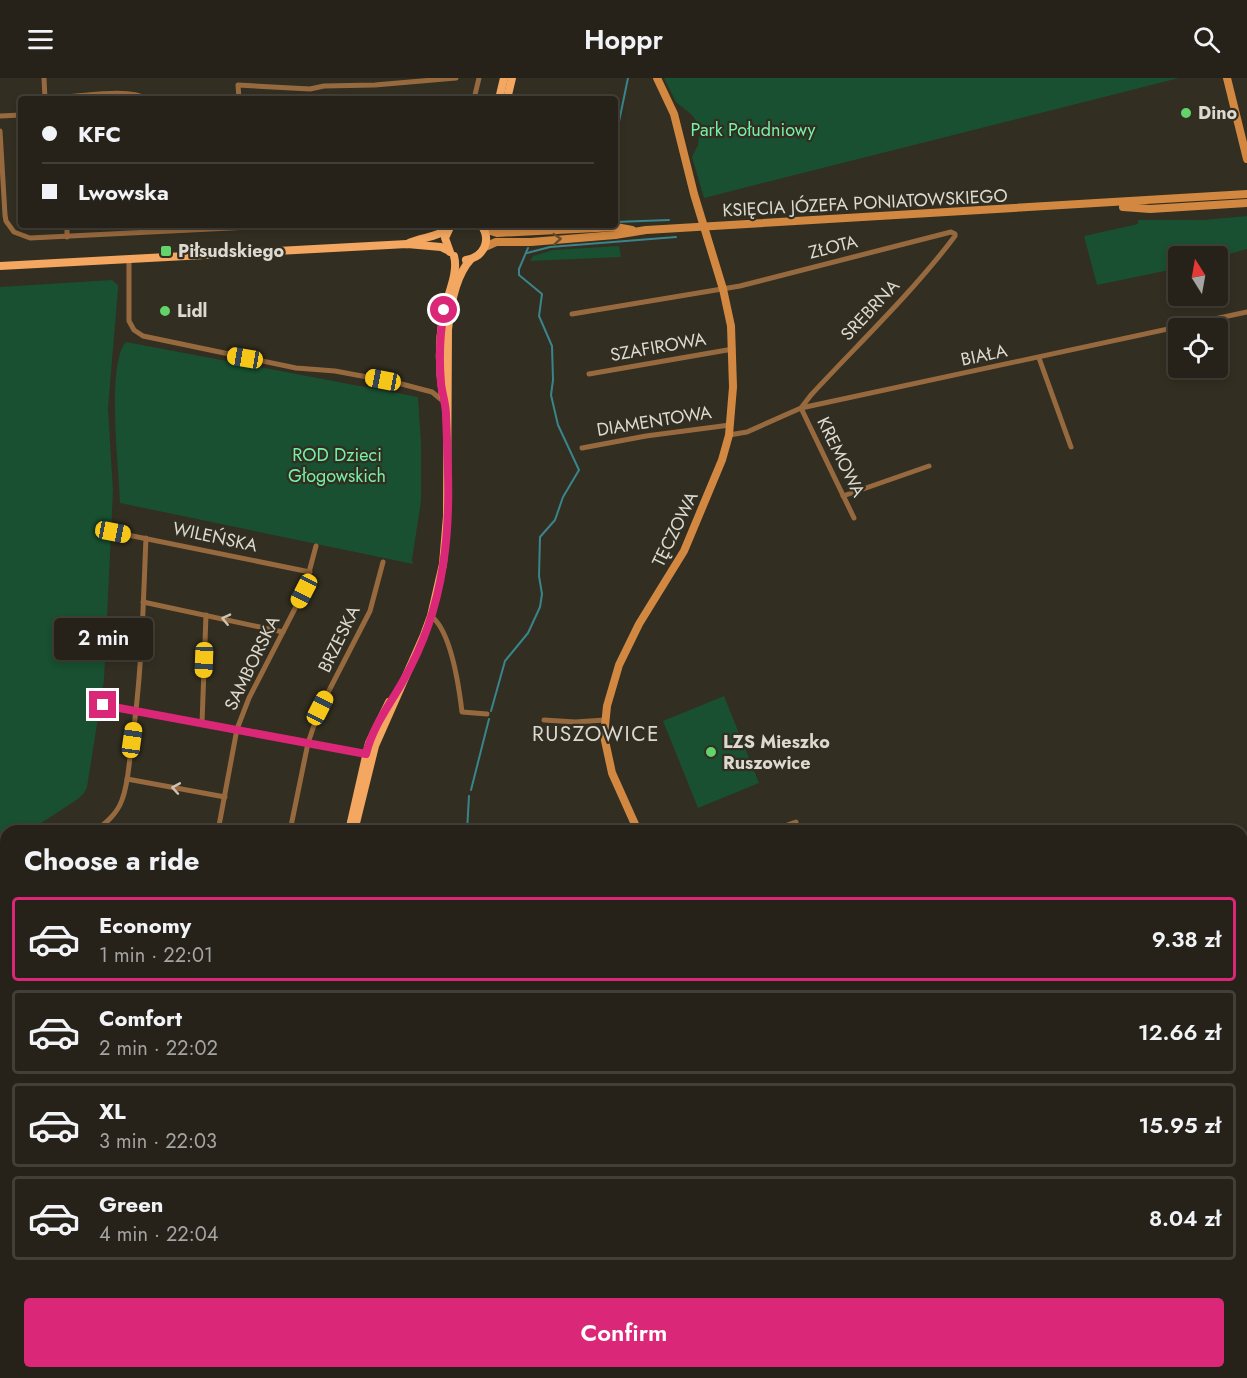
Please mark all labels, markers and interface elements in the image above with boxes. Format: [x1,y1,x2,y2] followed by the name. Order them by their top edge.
[584,20,663,59] text: Hoppr
[24,23,57,56] icon: menu
[1190,23,1223,56] icon: search
[1198,100,1238,126] place label: Dino
[1179,106,1193,120] marker: Dino
[691,117,816,143] park label: Park Południowy
[78,118,121,150] text: KFC
[78,176,169,208] text: Lwowska
[722,183,1008,223] street label: KSIĘCIA JÓZEFA PONIATOWSKIEGO
[806,228,860,266] street label: ZŁOTA
[553,232,562,245] one-way arrow
[178,238,285,264] place label: Piłsudskiego
[159,244,173,258] marker: Piłsudskiego
[1168,246,1228,306] north arrow
[1168,246,1228,378] map controls
[835,273,905,347] street label: SREBRNA
[430,296,457,323] route start
[177,298,207,324] place label: Lidl
[158,304,172,318] marker: Lidl
[1168,318,1228,378] button: locate
[608,326,708,368] street label: SZAFIROWA
[958,337,1010,373] street label: BIAŁA
[226,346,264,370] car
[364,368,402,392] car
[595,399,713,443] street label: DIAMENTOWA
[810,413,872,502] street label: KREMOWA
[288,442,386,489] park label: ROD Dzieci Głogowskich
[646,487,704,571] street label: TĘCZOWA
[170,515,260,559] street label: WILEŃSKA
[94,520,132,544] car
[288,571,320,611] car
[312,601,366,677] street label: BRZESKA
[218,611,286,715] street label: SAMBORSKA
[221,613,231,626] one-way arrow
[54,618,152,660] callout: 2 min
[78,624,129,653] text: 2 min
[194,642,214,678] car
[304,688,336,728] car
[89,691,116,718] route end
[532,719,660,749] district label: RUSZOWICE
[121,721,143,759] car
[723,729,830,776] place label: LZS Mieszko Ruszowice
[704,745,718,759] marker: LZS Mieszko Ruszowice
[171,782,181,795] one-way arrow
[24,841,199,880] text: Choose a ride
[99,909,191,941] text: Economy
[27,912,81,966] icon: car
[1152,923,1221,955] text: 9.38 zł
[99,941,213,970] text: 1 min · 22:01
[99,1002,182,1034] text: Comfort
[27,1005,81,1059] icon: car
[1138,1016,1221,1048] text: 12.66 zł
[99,1034,218,1063] text: 2 min · 22:02
[99,1095,126,1127] text: XL
[27,1098,81,1152] icon: car
[1139,1109,1221,1141] text: 15.95 zł
[99,1127,217,1156] text: 3 min · 22:03
[99,1188,163,1220] text: Green
[27,1191,81,1245] icon: car
[1149,1202,1221,1234] text: 8.04 zł
[99,1220,218,1249] text: 4 min · 22:04
[24,1298,1224,1367] button: Confirm

